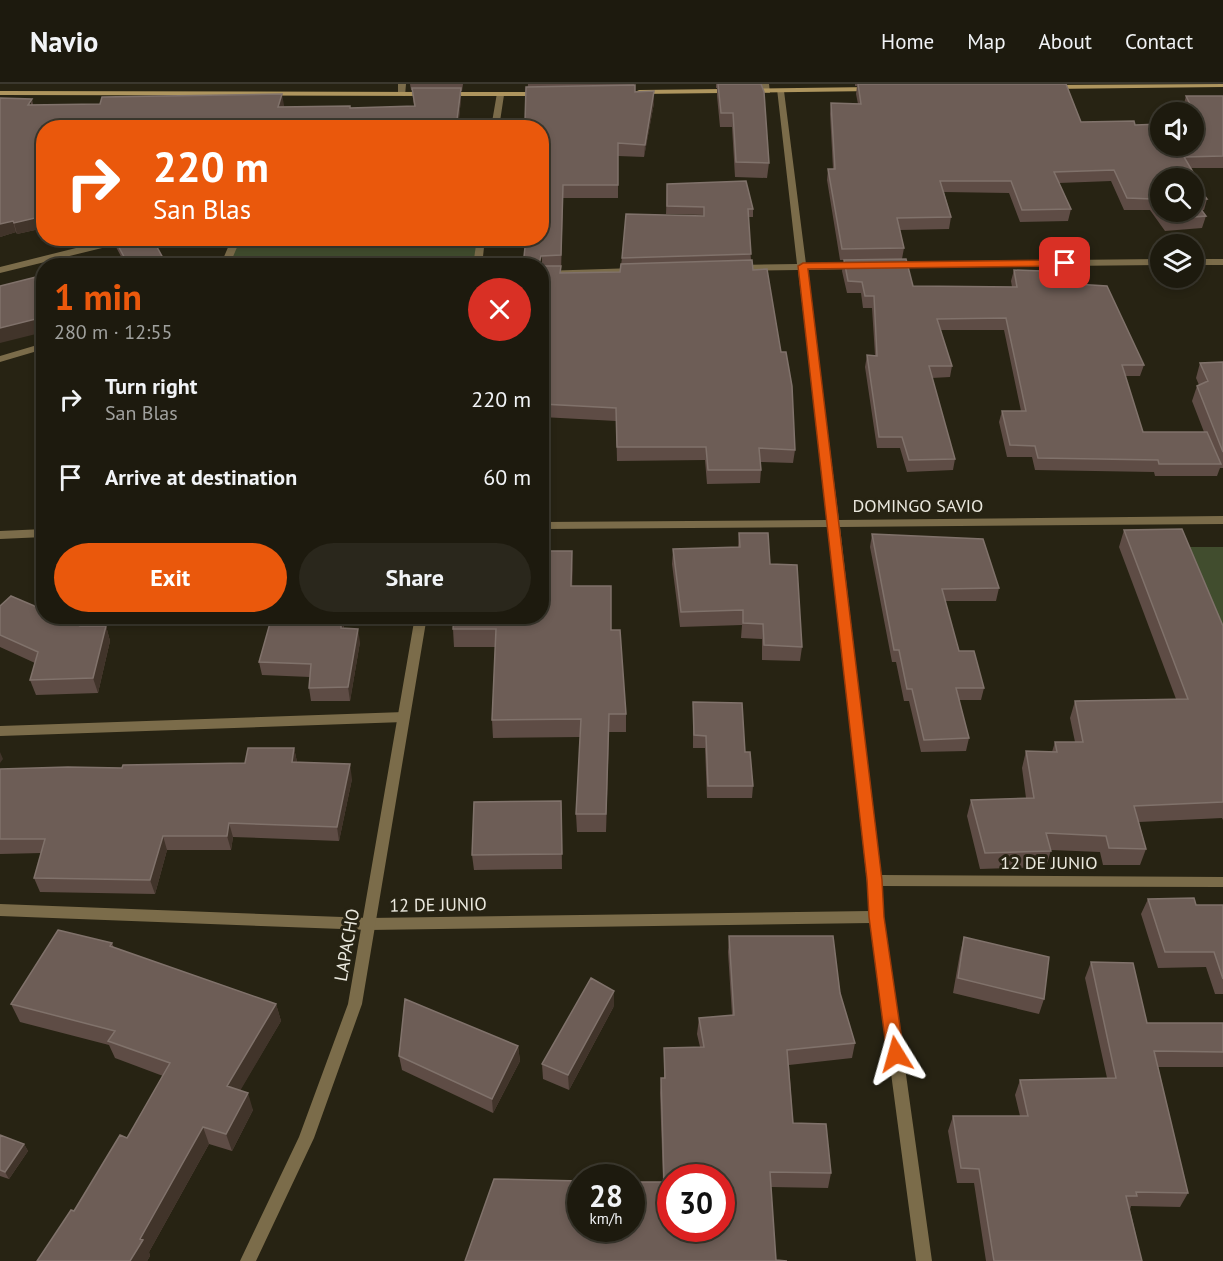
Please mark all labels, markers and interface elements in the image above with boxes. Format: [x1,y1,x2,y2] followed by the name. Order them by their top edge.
[30,23,98,60] text: Navio
[881,28,934,55] text: Home
[967,28,1006,55] text: Map
[1039,28,1092,55] text: About
[1125,28,1193,55] text: Contact
[1150,102,1204,288] map controls
[1150,102,1204,156] button: sound
[153,139,269,194] text: 220 m
[54,144,132,222] icon: right
[1150,168,1204,222] button: search
[153,192,251,226] text: San Blas
[1150,234,1204,288] button: layers
[1039,237,1090,288] pin
[1048,246,1081,279] icon: arrive
[54,273,142,320] text: 1 min
[468,278,531,341] button: close
[54,319,172,345] text: 280 m · 12:55
[105,372,197,400] text: Turn right
[54,383,87,416] icon: right
[471,385,531,413] text: 220 m
[105,400,178,426] text: San Blas
[54,461,87,494] icon: arrive
[105,463,297,491] text: Arrive at destination
[483,463,531,491] text: 60 m
[853,494,983,517] street label: DOMINGO SAVIO
[54,543,287,612] button: Exit
[299,543,531,612] button: Share
[1000,851,1098,874] street label: 12 DE JUNIO
[389,892,487,917] street label: 12 DE JUNIO
[329,907,364,983] street label: LAPACHO
[864,1022,928,1086] position arrow
[657,1164,735,1242] speed limit sign: 30
[589,1176,623,1215] text: 28
[590,1209,622,1228] text: km/h

